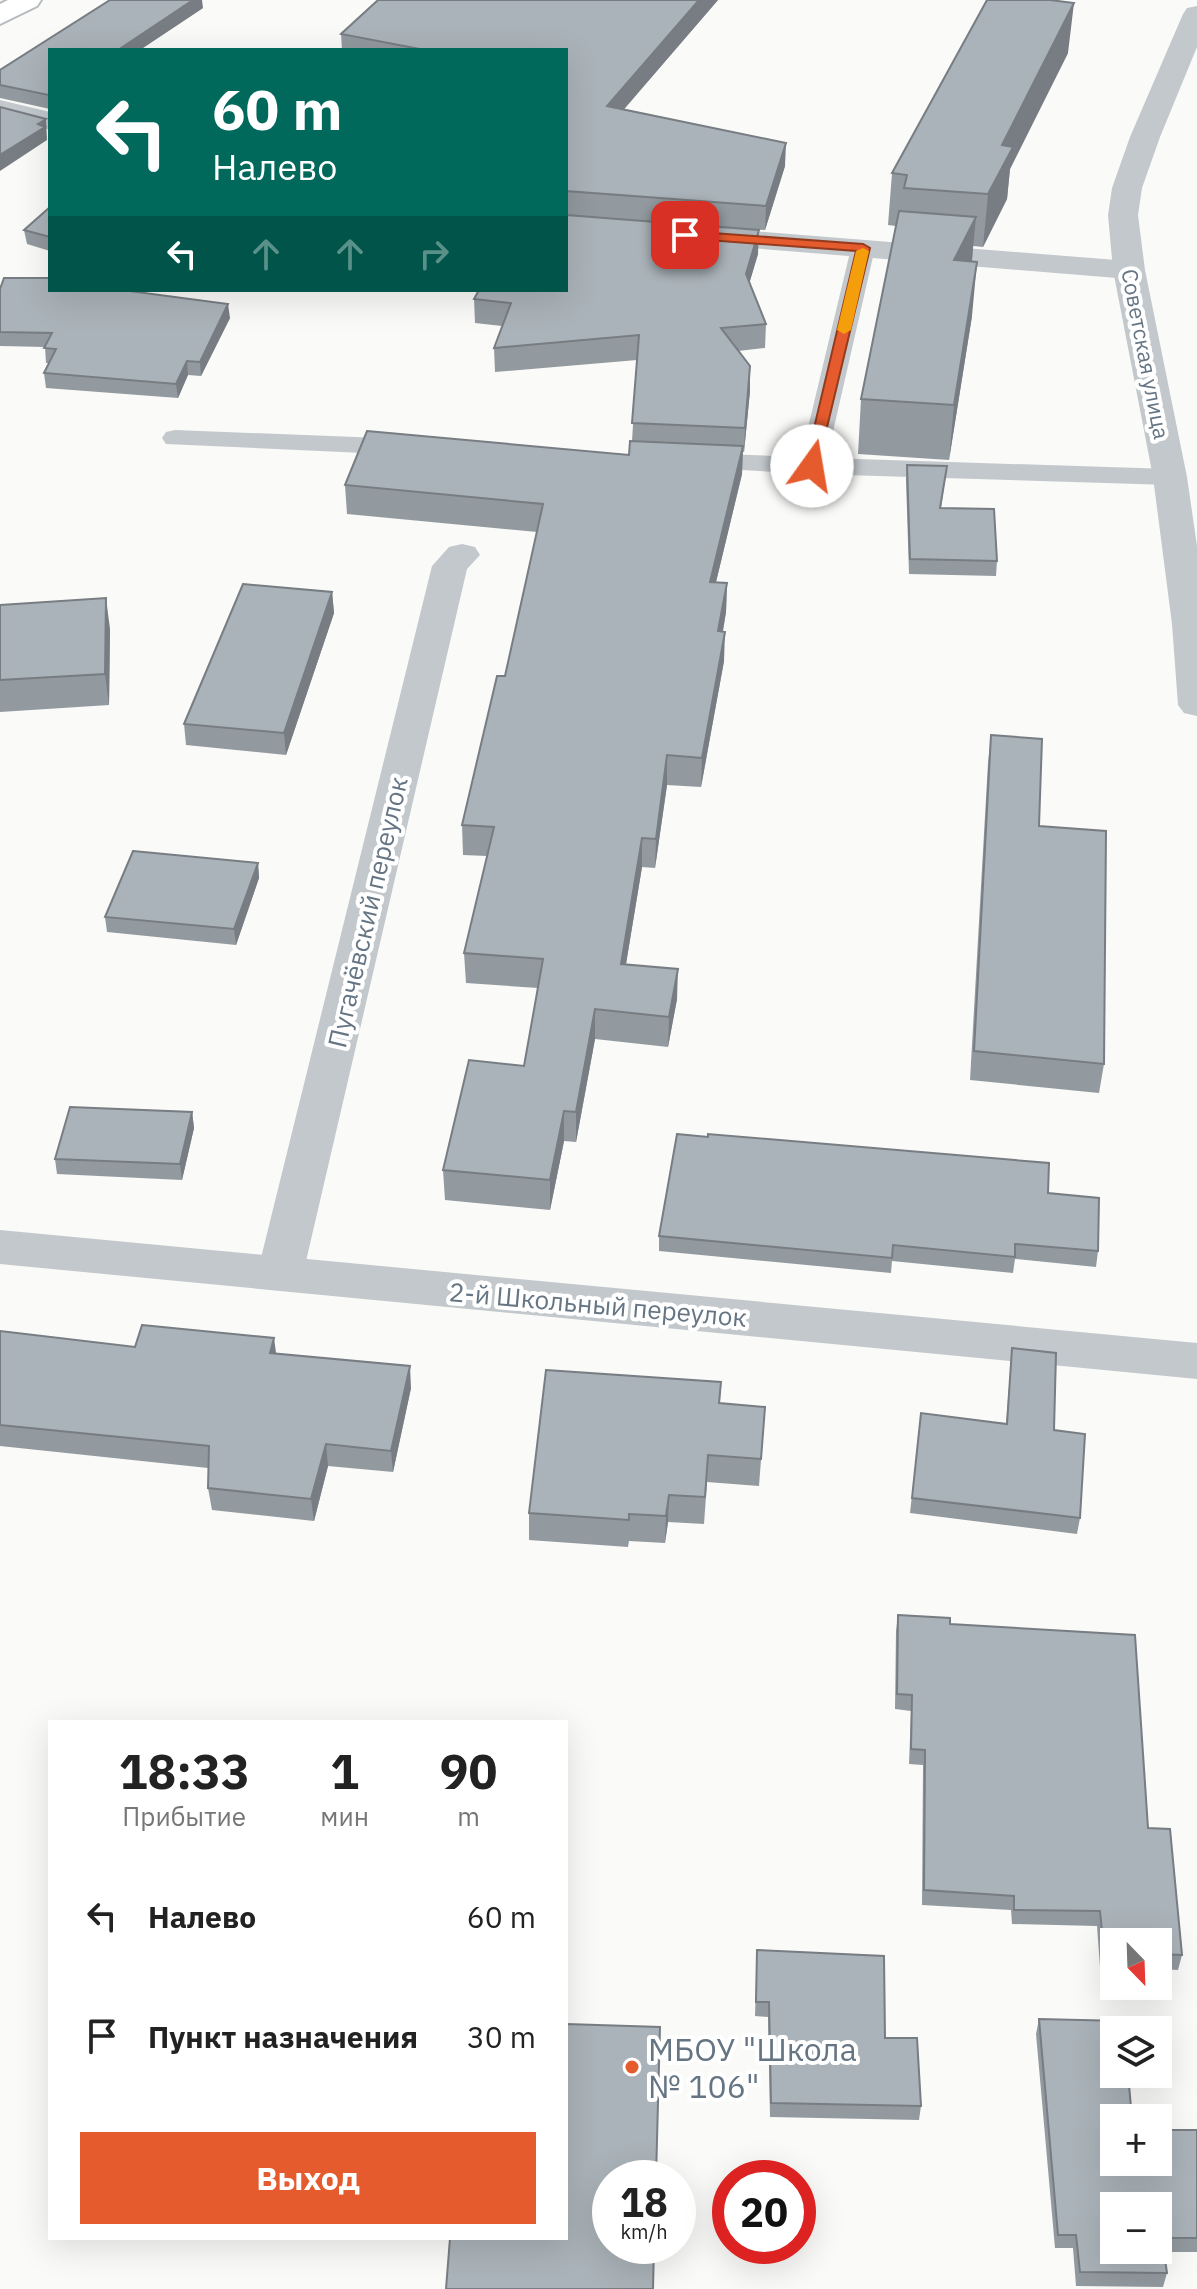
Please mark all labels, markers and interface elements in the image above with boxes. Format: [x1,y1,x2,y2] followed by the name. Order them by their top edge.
[212,73,342,145] text: 60 m
[80,80,184,184] icon: left
[212,143,337,190] text: Налево
[651,201,719,269] pin
[663,213,707,257] icon: arrive
[160,232,204,276] icon: left
[244,232,288,276] icon: ahead
[328,232,372,276] icon: ahead
[412,232,456,276] icon: right
[1115,266,1177,442] street label: Советская улица
[770,424,854,508] position arrow
[319,773,415,1051] street label: Пугачёвский переулок
[448,1274,748,1334] street label: 2-й Школьный переулок
[119,1740,250,1802] text: 18:33
[330,1740,359,1802] text: 1
[440,1740,497,1802] text: 90
[122,1799,246,1833] text: Прибытие
[320,1799,369,1833] text: мин
[457,1799,480,1833] text: m
[80,1894,124,1938] icon: left
[148,1897,256,1936] text: Налево
[467,1897,536,1936] text: 60 m
[1100,1928,1172,2000] north arrow
[1100,1928,1172,2264] map controls
[80,2014,124,2058] icon: arrive
[1100,2016,1172,2088] button: layers
[148,2017,418,2056] text: Пункт назначения
[467,2017,536,2056] text: 30 m
[648,2028,857,2107] place label: МБОУ "Школа № 106"
[623,2058,641,2076] marker: МБОУ "Школа № 106"
[1100,2104,1172,2176] button: +
[80,2132,536,2224] button: Выход
[712,2160,816,2264] speed limit sign: 20
[620,2176,668,2228] text: 18
[1100,2192,1172,2264] button: −
[620,2218,668,2245] text: km/h

